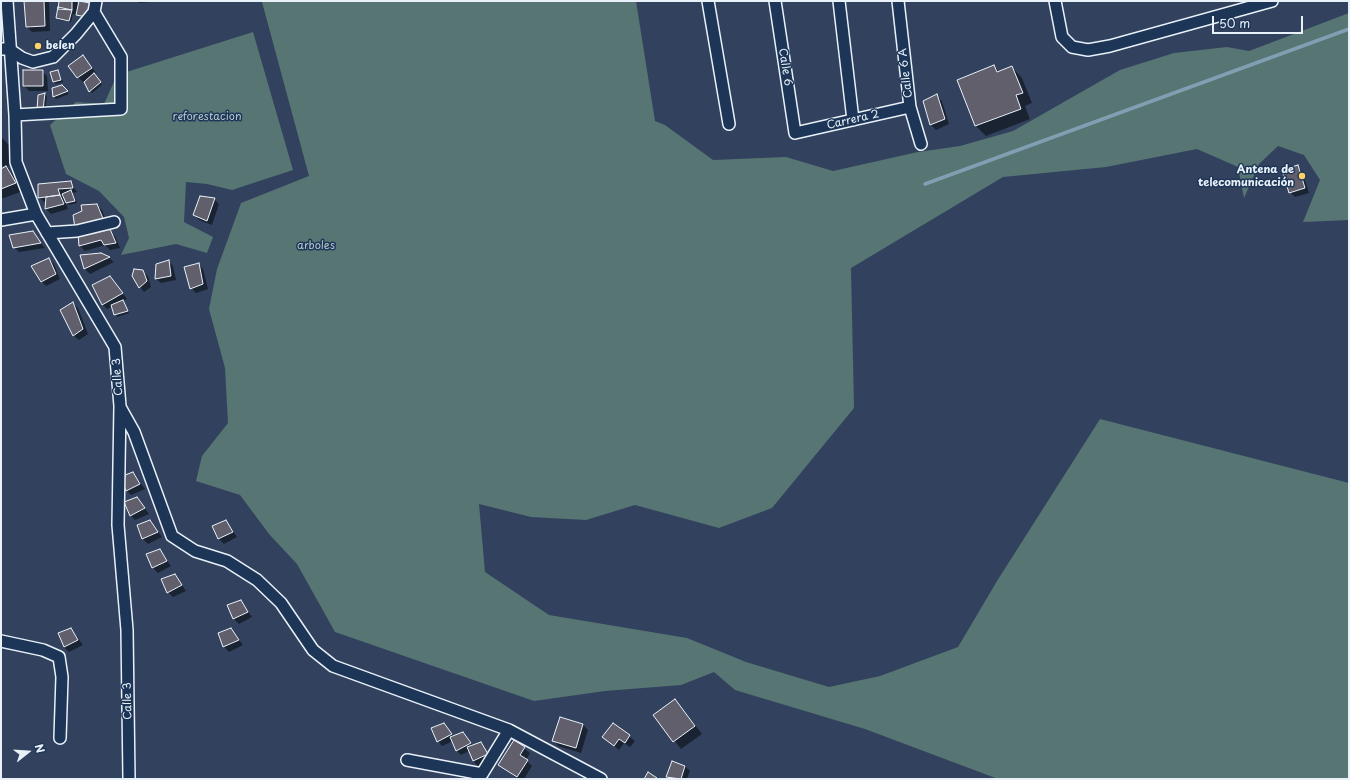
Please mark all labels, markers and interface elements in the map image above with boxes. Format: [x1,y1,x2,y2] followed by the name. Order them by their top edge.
[1214,8,1305,34] scale bar
[1219,14,1250,32] text: 50 m
[46,39,75,53] place label: belen
[33,41,43,51] marker: belen
[776,47,794,87] street label: Calle 6
[896,47,916,99] street label: Calle 6 A
[825,108,881,132] street label: Carrera 2
[172,110,242,124] park label: reforestacion
[1198,163,1294,189] place label: Antena de telecomunicación
[1297,171,1307,181] marker: Antena de telecomunicación
[297,239,335,253] park label: arboles
[110,358,126,396] street label: Calle 3
[121,682,135,720] street label: Calle 3
[8,732,48,772] north arrow
[31,742,49,755] text: N

